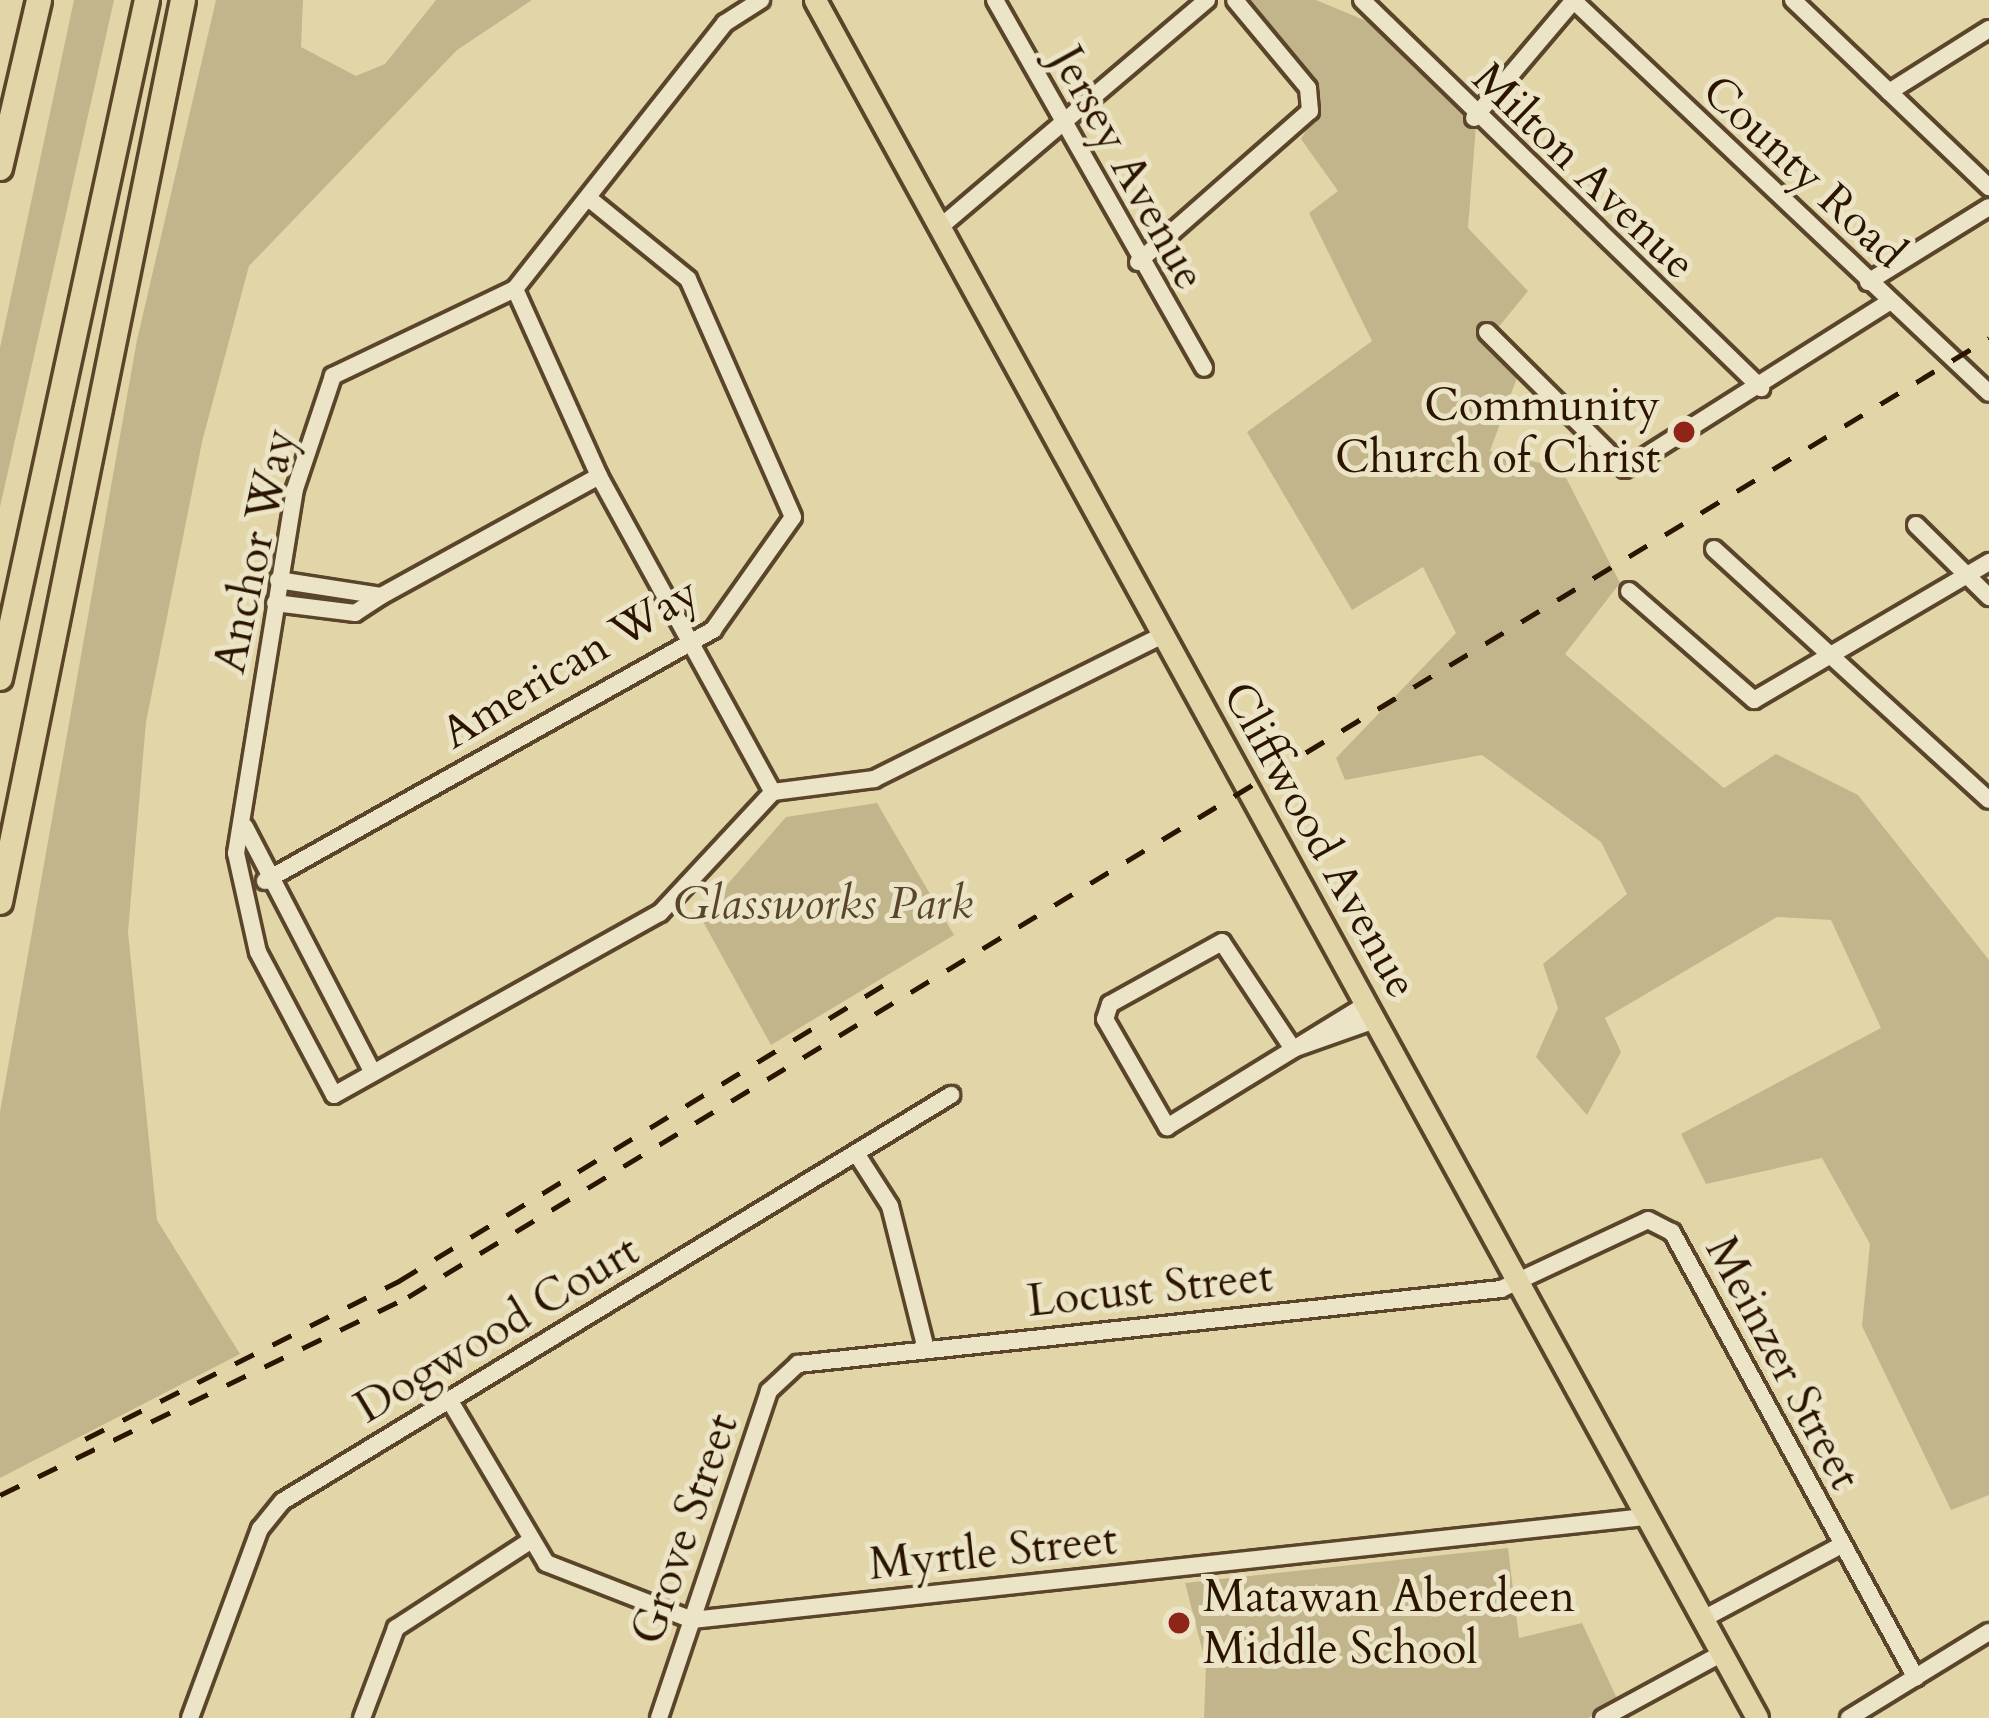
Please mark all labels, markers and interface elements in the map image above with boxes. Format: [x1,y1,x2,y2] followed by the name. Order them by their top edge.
[1039,37,1217,299] street label: Jersey Avenue
[1461,51,1707,291] street label: Milton Avenue
[1691,64,1917,280] street label: County Road
[1335,379,1660,485] place label: Community Church of Christ
[1671,419,1697,445] marker: Community Church of Christ
[203,424,307,678] street label: Anchor Way
[432,565,708,761] street label: American Way
[1211,673,1429,1007] street label: Cliffwood Avenue
[673,877,973,931] park label: Glassworks Park
[346,1223,648,1435] street label: Dogwood Court
[1694,1227,1872,1499] street label: Meinzer Street
[1025,1249,1275,1329] street label: Locust Street
[620,1407,750,1651] street label: Grove Street
[866,1512,1120,1592] street label: Myrtle Street
[1203,1570,1575,1676] place label: Matawan Aberdeen Middle School
[1166,1610,1192,1636] marker: Matawan Aberdeen Middle School

